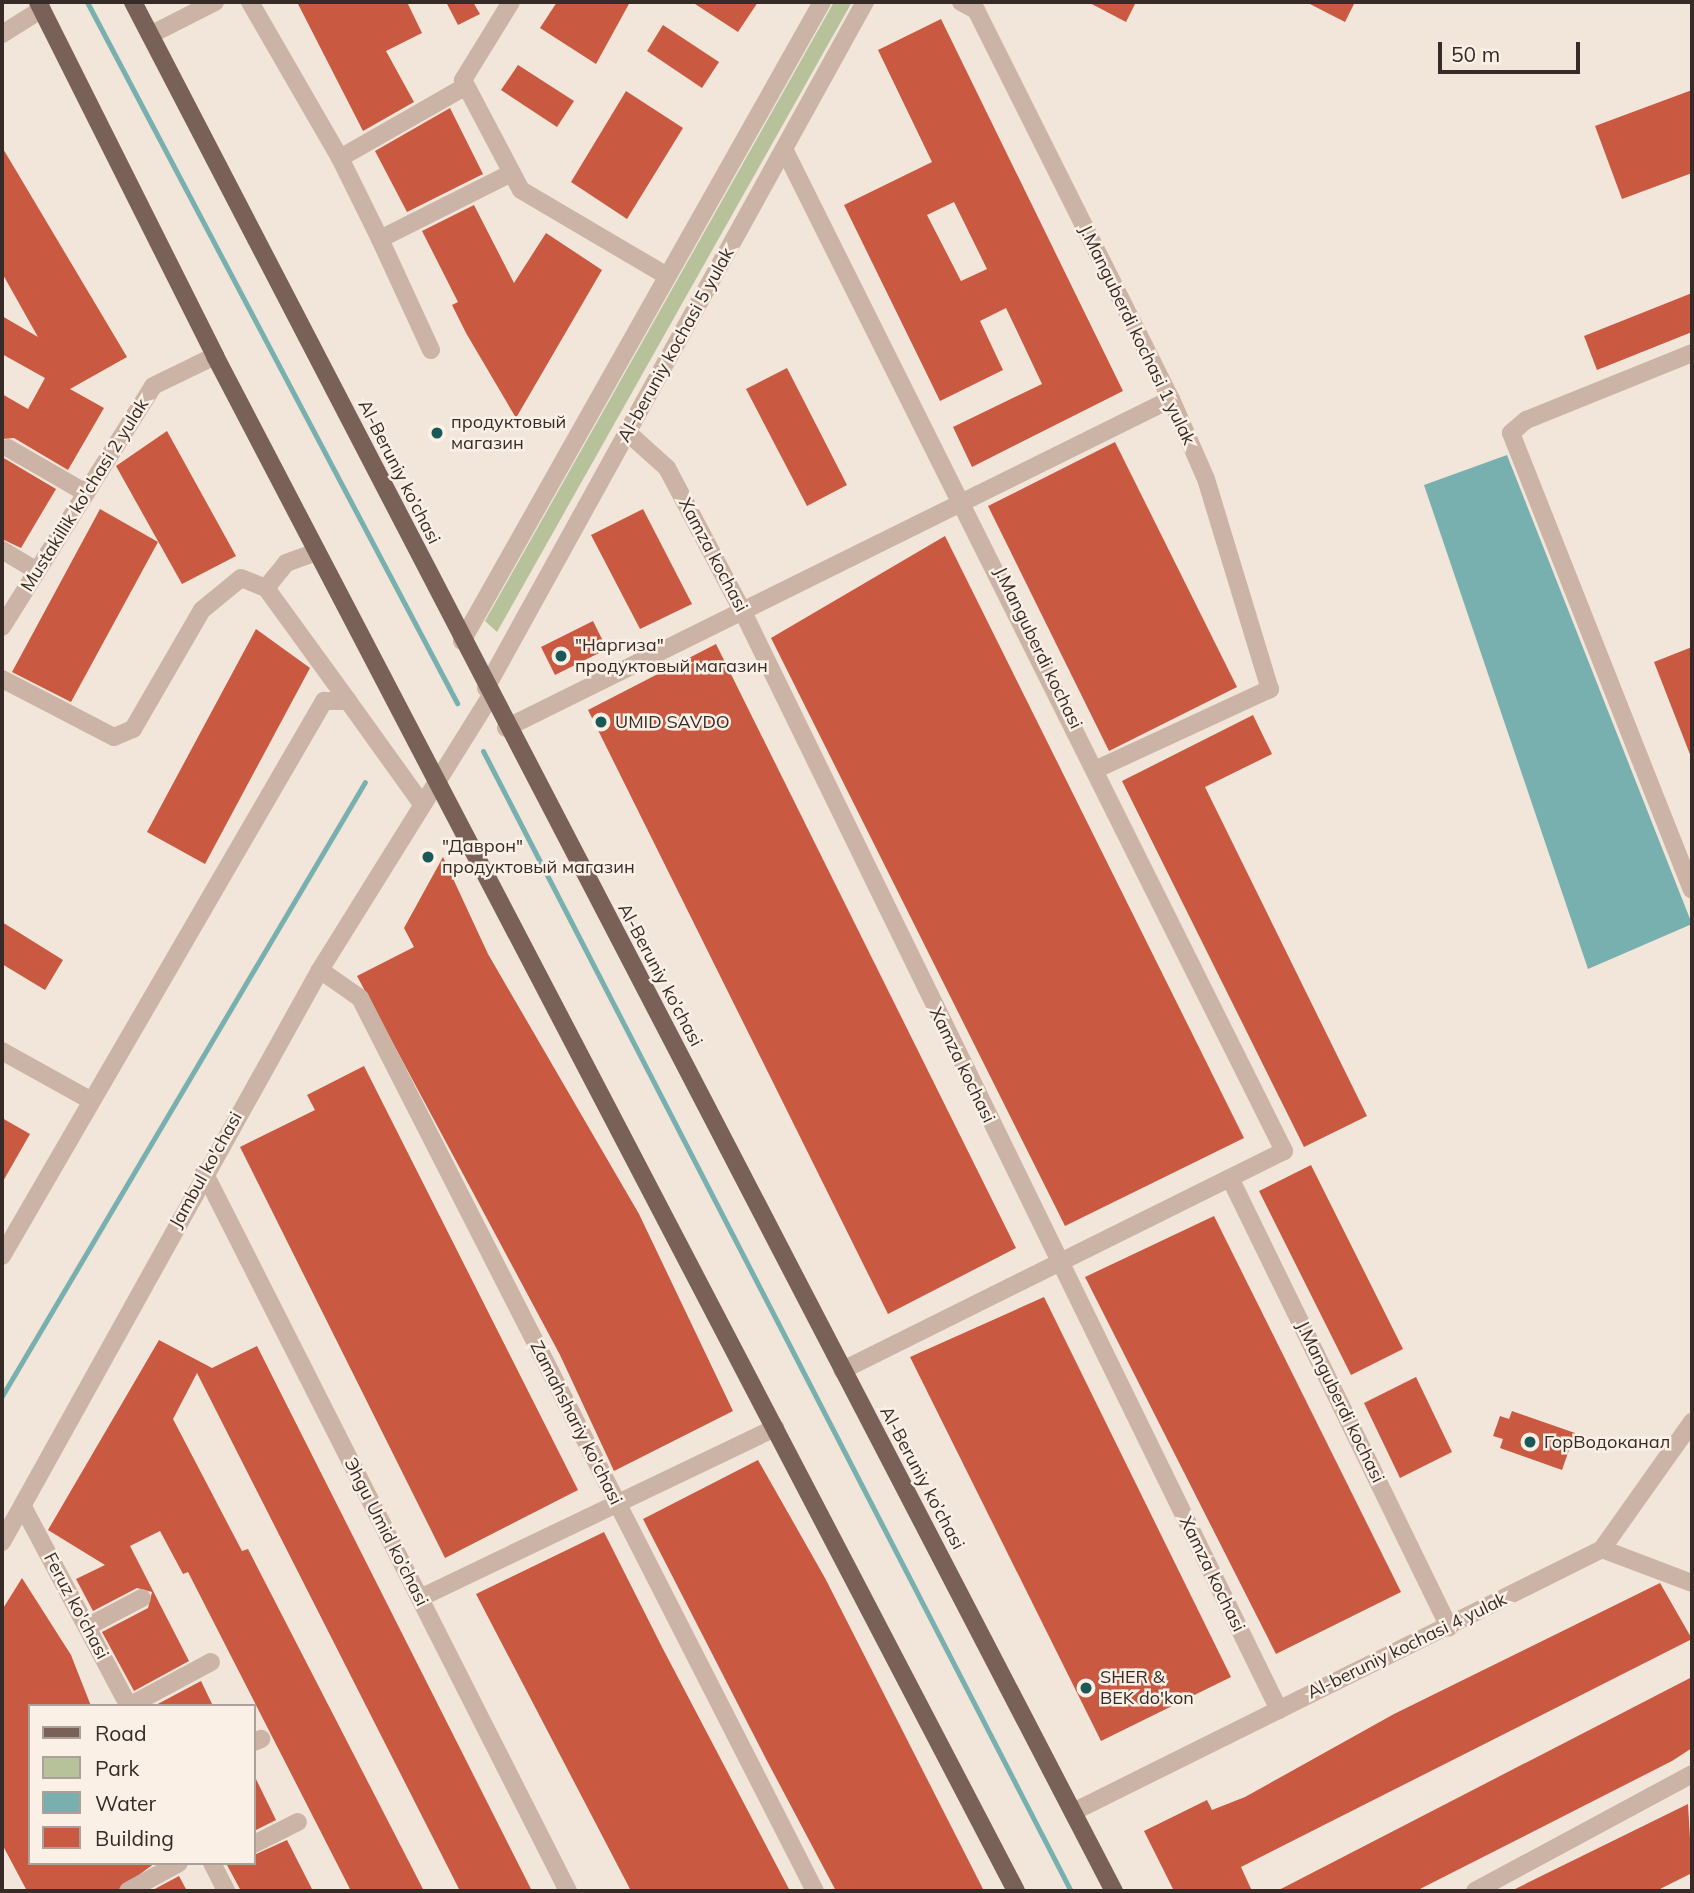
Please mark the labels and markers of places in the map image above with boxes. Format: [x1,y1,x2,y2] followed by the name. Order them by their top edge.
[451,412,566,454] place label: продуктовый магазин
[429,425,445,441] marker: продуктовый магазин
[575,635,768,678] place label: "Наргиза" продуктовый магазин
[553,648,569,664] marker: "Наргиза" продуктовый магазин
[615,711,730,733] place label: UMID SAVDO
[593,714,609,730] marker: UMID SAVDO
[442,836,635,878] place label: "Даврон" продуктовый магазин
[420,849,436,865] marker: "Даврон" продуктовый магазин
[1544,1431,1670,1453] place label: ГорВодоканал
[1522,1434,1538,1450] marker: ГорВодоканал
[1100,1667,1194,1710] place label: SHER & BEK do'kon
[1078,1680,1094,1696] marker: SHER & BEK do'kon

